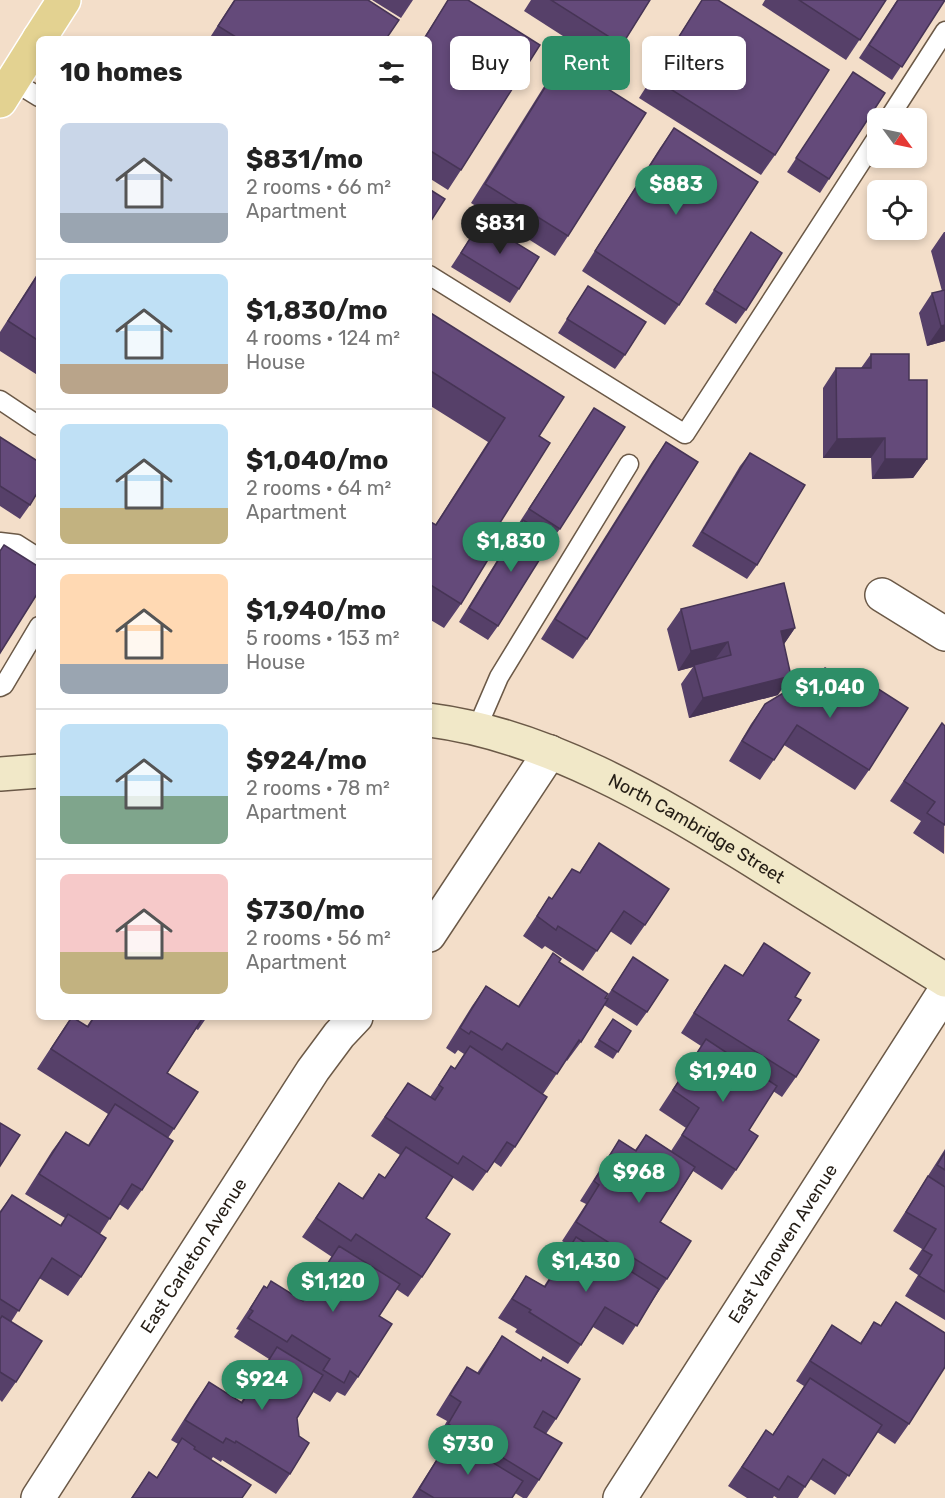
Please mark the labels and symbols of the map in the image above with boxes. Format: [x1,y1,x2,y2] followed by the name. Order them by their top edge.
[867,108,927,168] north arrow
[640,165,712,216] pin: $883
[464,204,536,255] pin: $831
[462,522,560,573] pin: $1,830
[781,668,879,719] pin: $1,040
[605,769,789,888] street label: North Cambridge Street
[674,1052,772,1103] pin: $1,940
[603,1153,675,1204] pin: $968
[724,1160,842,1328] street label: East Vanowen Avenue
[136,1174,252,1337] street label: East Carleton Avenue
[537,1242,635,1293] pin: $1,430
[284,1262,382,1313] pin: $1,120
[226,1360,298,1411] pin: $924
[432,1425,504,1476] pin: $730

